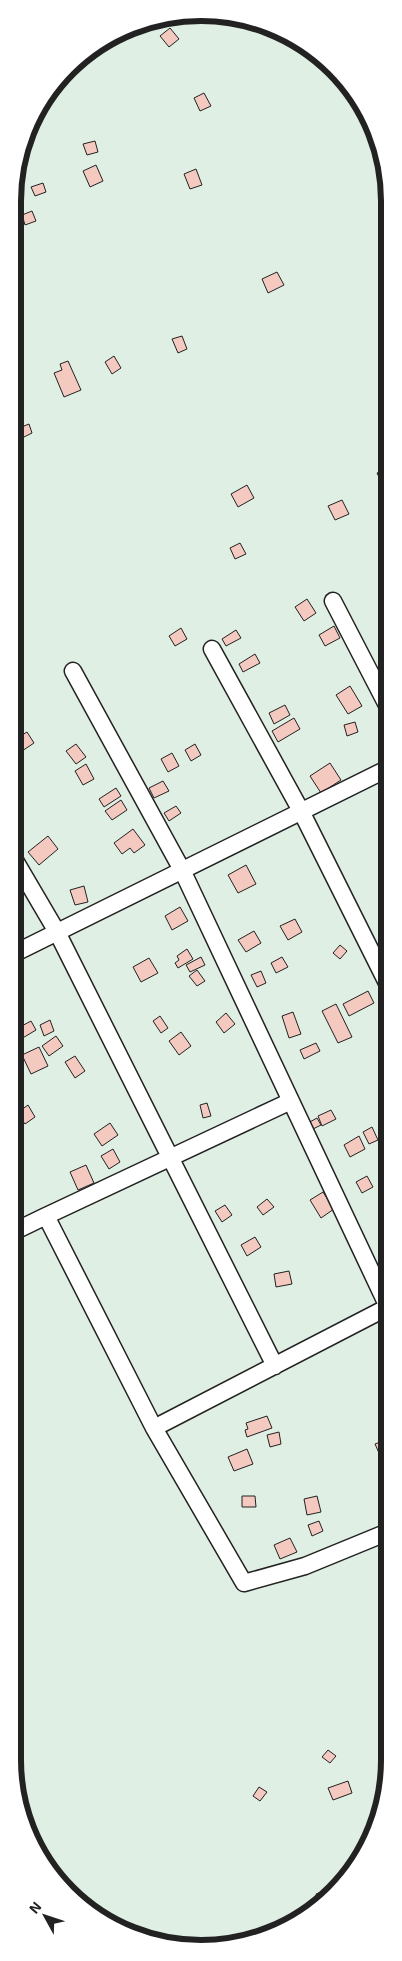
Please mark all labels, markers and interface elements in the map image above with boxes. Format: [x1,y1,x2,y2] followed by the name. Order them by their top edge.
[20,1891,70,1941] north arrow
[25,1898,44,1917] text: N

